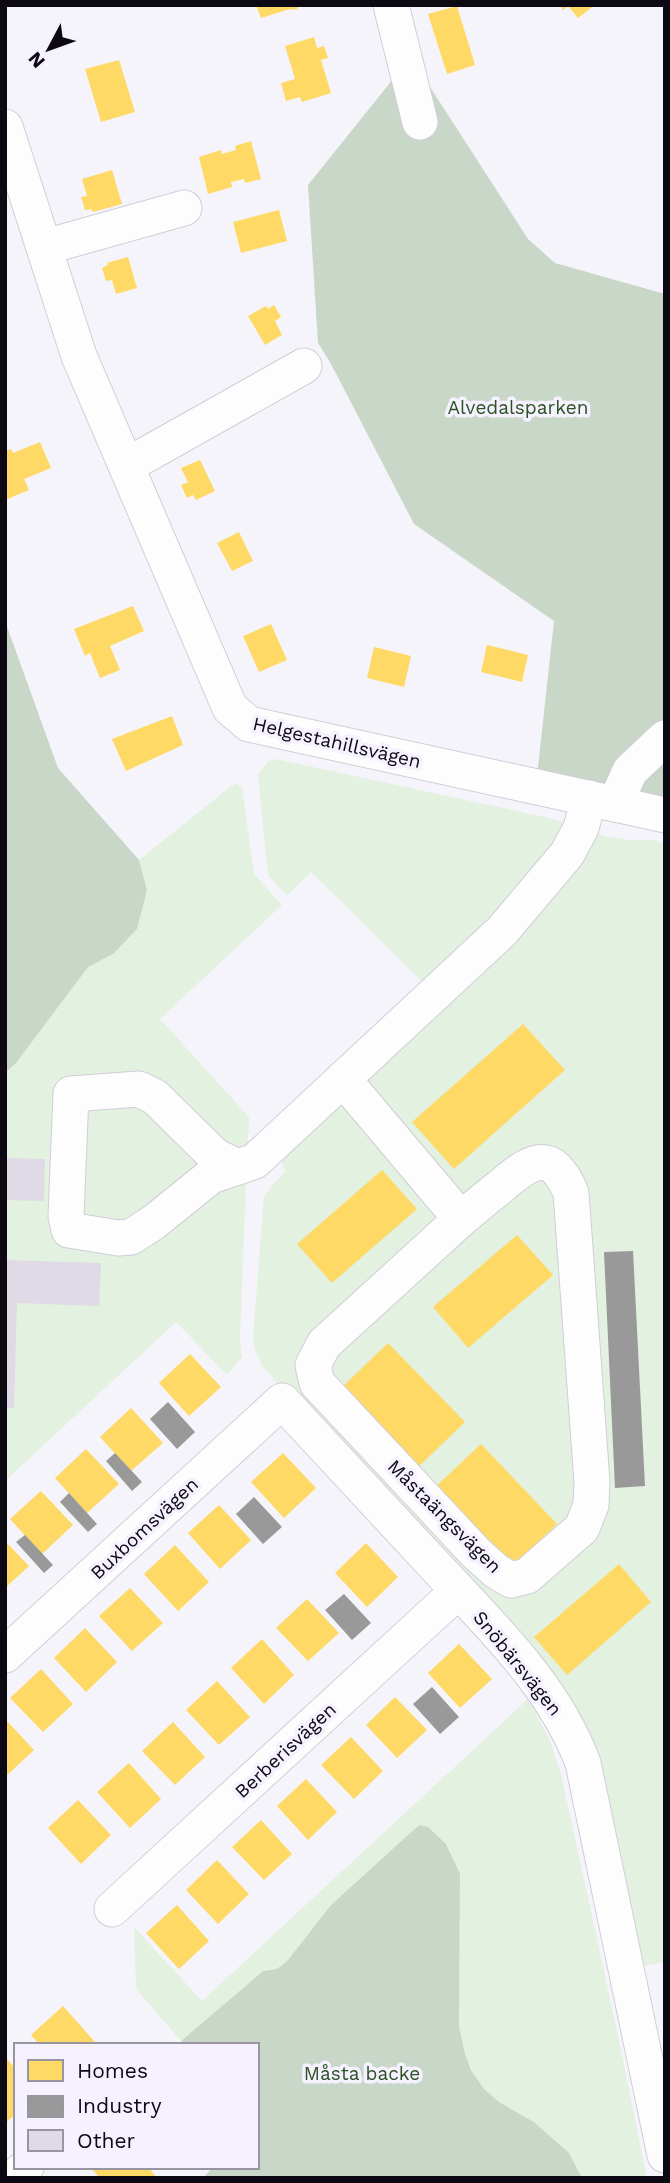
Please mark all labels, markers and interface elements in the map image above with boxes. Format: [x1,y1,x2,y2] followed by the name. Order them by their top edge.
[14,14,84,84] north arrow
[23,47,50,73] text: N
[448,396,588,419] park label: Alvedalsparken
[251,712,423,773] street label: Helgestahillsvägen
[383,1455,506,1578] street label: Måstaängsvägen
[86,1473,203,1584] street label: Buxbomsvägen
[468,1606,567,1720] street label: Snöbärsvägen
[230,1698,341,1803] street label: Berberisvägen
[14,2043,259,2169] legend
[77,2058,148,2083] text: Homes
[304,2062,420,2085] park label: Måsta backe
[77,2093,162,2118] text: Industry
[77,2128,136,2153] text: Other

